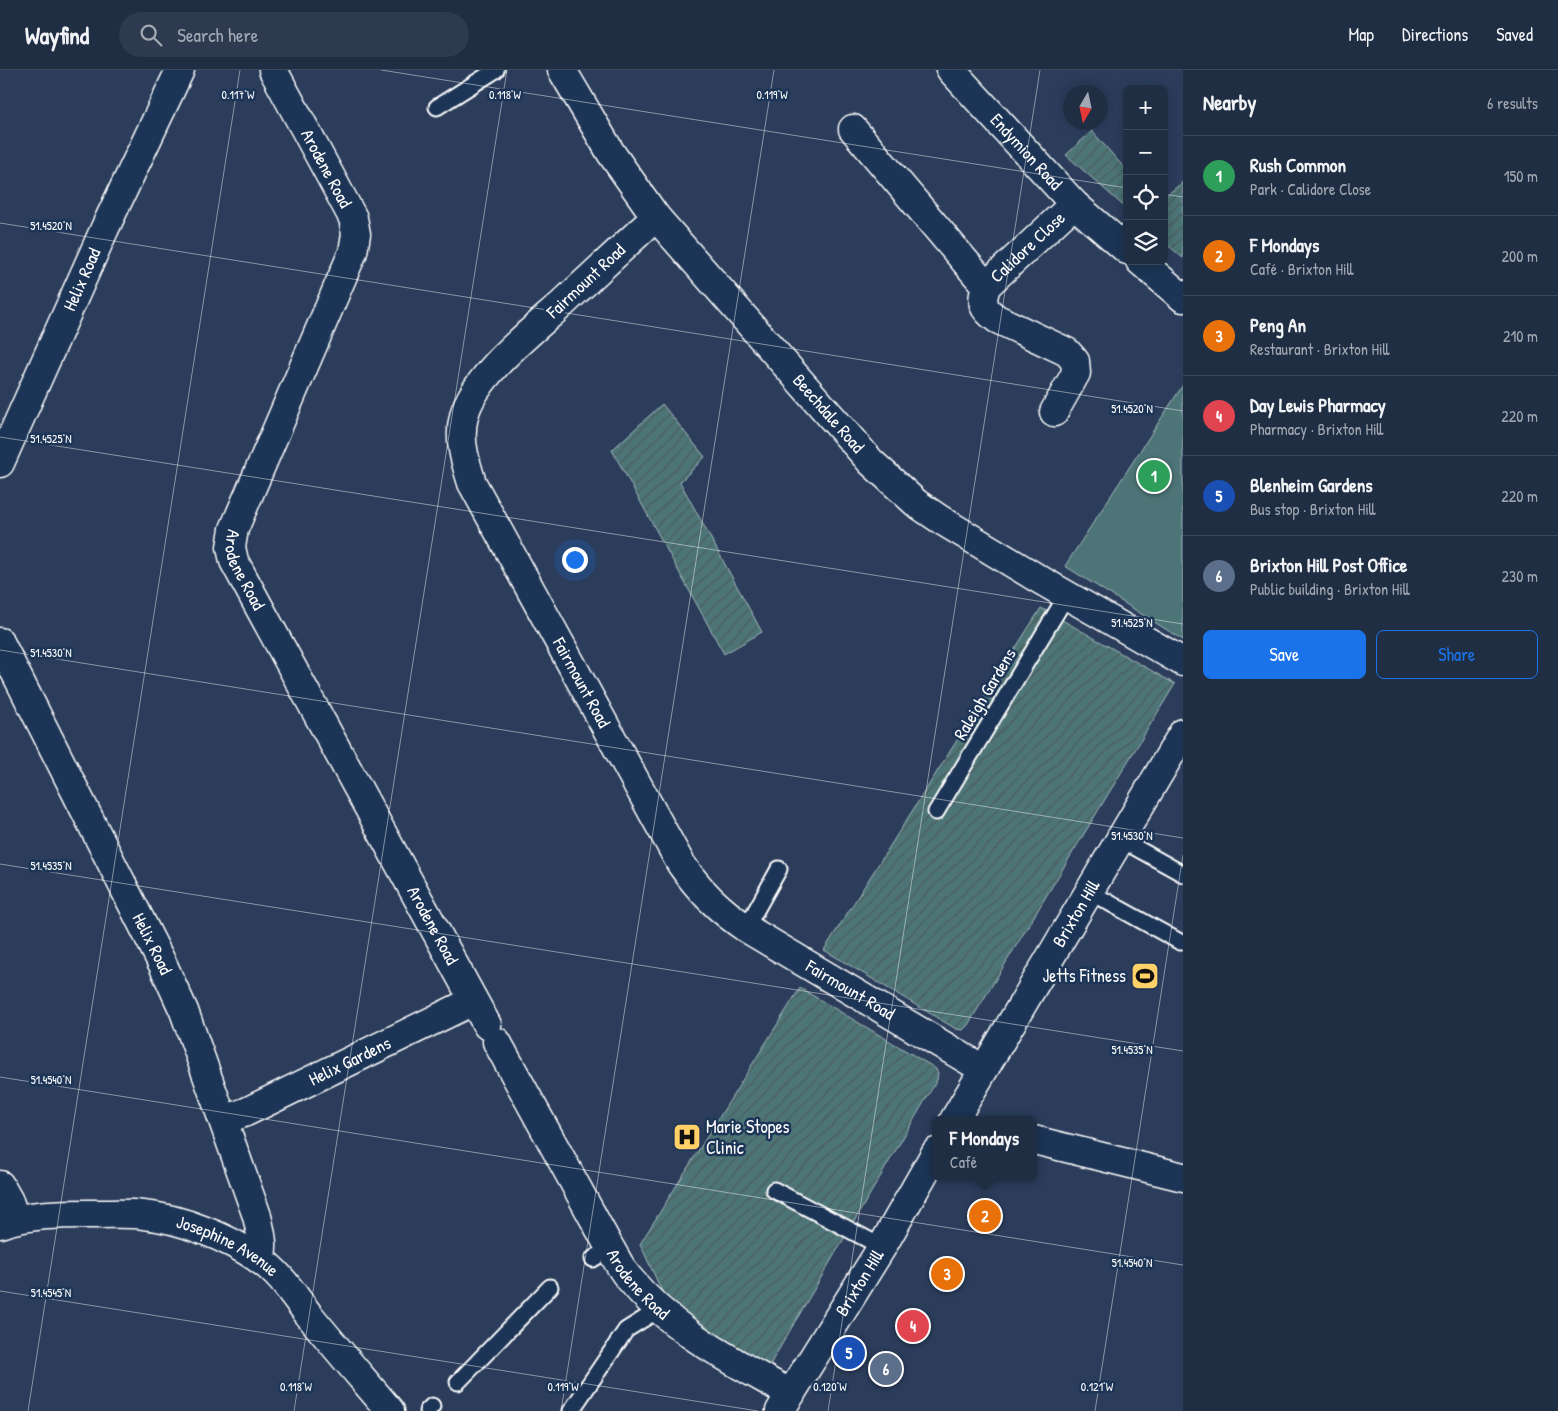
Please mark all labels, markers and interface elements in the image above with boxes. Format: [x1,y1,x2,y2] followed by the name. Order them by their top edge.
[119,12,469,57] search box
[25,19,89,51] text: Wayfind
[137,21,165,49] icon: search
[177,22,258,48] text: Search here
[1349,22,1374,47] text: Map
[1402,22,1468,47] text: Directions
[1496,22,1533,47] text: Saved
[1063,85,1108,130] north arrow
[1123,85,1168,265] map controls
[1123,85,1168,130] button: +
[222,86,255,103] text: 0.117°W
[489,86,522,103] text: 0.118°W
[756,86,788,103] text: 0.119°W
[1203,88,1256,117] text: Nearby
[1487,92,1538,114] text: 6 results
[985,108,1068,195] street label: Endymion Road
[295,124,358,212] street label: Arodene Road
[1123,130,1168,175] button: −
[1250,152,1346,178] text: Rush Common
[1216,165,1222,187] text: 1
[1504,165,1538,187] text: 150 m
[1123,175,1168,220] button: locate
[1250,178,1371,200] text: Park · Calidore Close
[984,205,1070,288] street label: Calidore Close
[30,217,72,234] text: 51.4520°N
[1123,220,1168,265] button: layers
[1250,232,1319,258] text: F Mondays
[540,238,631,324] street label: Fairmount Road
[57,244,106,315] street label: Helix Road
[1215,245,1223,267] text: 2
[1502,245,1538,267] text: 200 m
[1250,258,1354,280] text: Café · Brixton Hill
[1250,312,1306,338] text: Peng An
[1215,325,1223,347] text: 3
[1503,325,1538,347] text: 210 m
[1250,338,1390,360] text: Restaurant · Brixton Hill
[787,368,870,458] street label: Beechdale Road
[1250,392,1386,418] text: Day Lewis Pharmacy
[1111,400,1153,417] text: 51.4520°N
[1216,405,1222,427] text: 4
[1501,405,1538,427] text: 220 m
[1250,418,1383,440] text: Pharmacy · Brixton Hill
[30,430,72,447] text: 51.4525°N
[1138,457,1170,495] pin: 1
[1250,472,1373,498] text: Blenheim Gardens
[1216,485,1222,507] text: 5
[1501,485,1538,507] text: 220 m
[1250,498,1376,520] text: Bus stop · Brixton Hill
[219,528,271,614] street label: Arodene Road
[562,547,588,573] your location
[1250,552,1407,578] text: Brixton Hill Post Office
[1216,565,1222,587] text: 6
[1502,565,1538,587] text: 230 m
[1250,578,1410,600] text: Public building · Brixton Hill
[1111,614,1153,631] text: 51.4525°N
[1203,630,1366,679] button: Save
[1376,630,1538,679] button: Share
[547,632,617,732] street label: Fairmount Road
[947,643,1022,744] street label: Raleigh Gardens
[30,644,72,661] text: 51.4530°N
[1111,827,1153,844] text: 51.4530°N
[30,857,72,874] text: 51.4535°N
[1046,875,1106,951] street label: Brixton Hill
[402,881,465,969] street label: Arodene Road
[127,908,179,978] street label: Helix Road
[801,953,900,1026] street label: Fairmount Road
[1130,961,1160,991] sports icon: Jetts Fitness
[1043,963,1126,988] place label: Jetts Fitness
[304,1030,395,1091] street label: Helix Gardens
[1111,1041,1153,1058] text: 51.4535°N
[31,1071,71,1088] text: 51.4540°N
[706,1114,790,1160] place label: Marie Stopes Clinic
[932,1116,1037,1181] popup
[672,1122,702,1152] hospital icon: Marie Stopes Clinic
[950,1125,1019,1151] text: F Mondays
[950,1151,977,1173] text: Café
[969,1197,1001,1235] pin: 2
[174,1209,285,1282] street label: Josephine Avenue
[601,1244,675,1325] street label: Arodene Road
[829,1244,890,1321] street label: Brixton Hill
[1112,1254,1152,1271] text: 51.4540°N
[931,1255,963,1293] pin: 3
[31,1284,71,1301] text: 51.4545°N
[897,1307,929,1345] pin: 4
[833,1334,865,1372] pin: 5
[870,1350,902,1388] pin: 6
[280,1378,313,1395] text: 0.118°W
[547,1378,579,1395] text: 0.119°W
[813,1378,847,1395] text: 0.120°W
[1081,1378,1114,1395] text: 0.121°W

